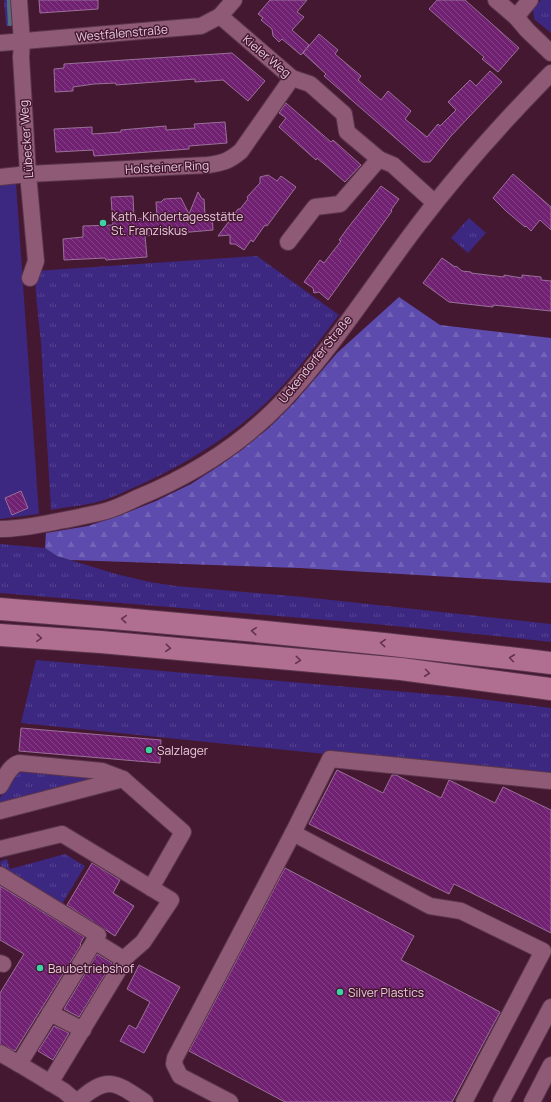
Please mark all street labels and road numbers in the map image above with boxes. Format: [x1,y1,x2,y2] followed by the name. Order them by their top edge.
[75,21,169,45] street label: Westfalenstraße
[239,31,295,81] street label: Kieler Weg
[15,99,37,179] street label: Lübecker Weg
[124,156,210,178] street label: Holsteiner Ring
[274,312,356,406] street label: Uckendorfer Straße

